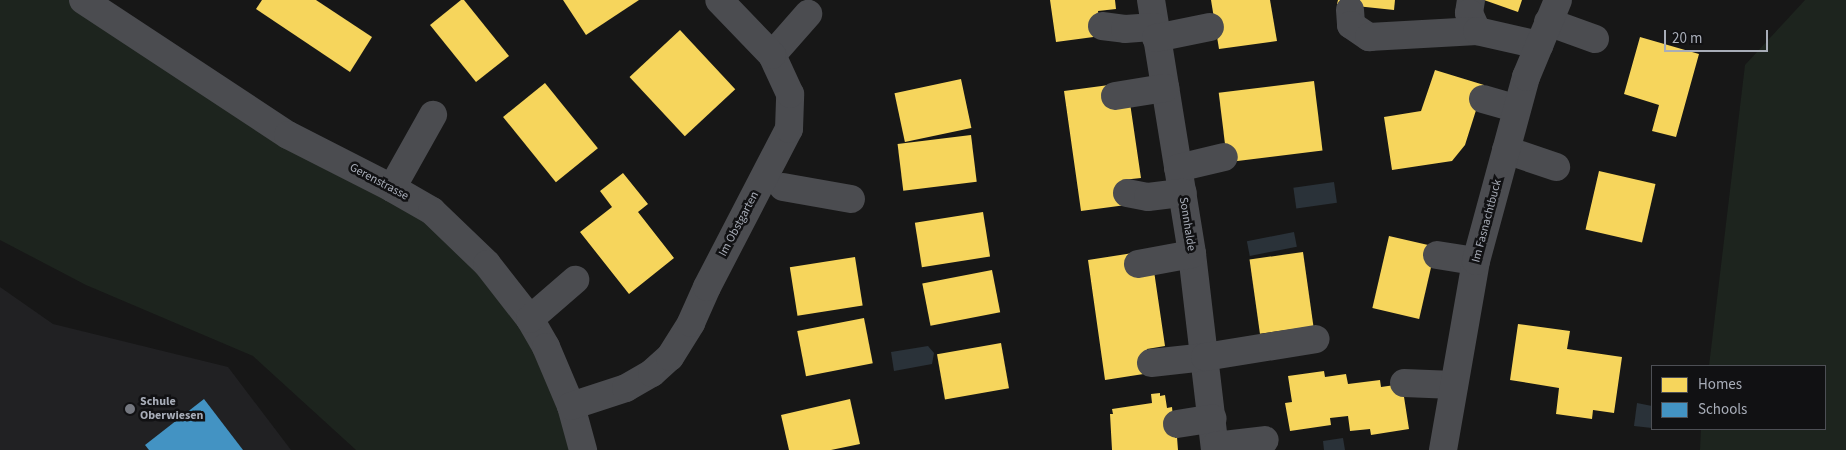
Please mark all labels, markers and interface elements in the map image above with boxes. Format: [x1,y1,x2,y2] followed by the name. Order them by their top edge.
[1666,20,1770,52] scale bar
[1672,28,1702,49] text: 20 m
[347,160,411,204] street label: Gerenstrasse
[1469,178,1505,264] street label: Im Fasnachtbuck
[716,189,762,259] street label: Im Obstgarten
[1176,196,1198,252] street label: Sonnhalde
[1651,365,1826,430] legend
[1698,374,1742,395] text: Homes
[140,395,203,423] place label: Schule Oberwiesen
[1698,399,1747,420] text: Schools
[124,403,136,415] marker: Schule Oberwiesen

